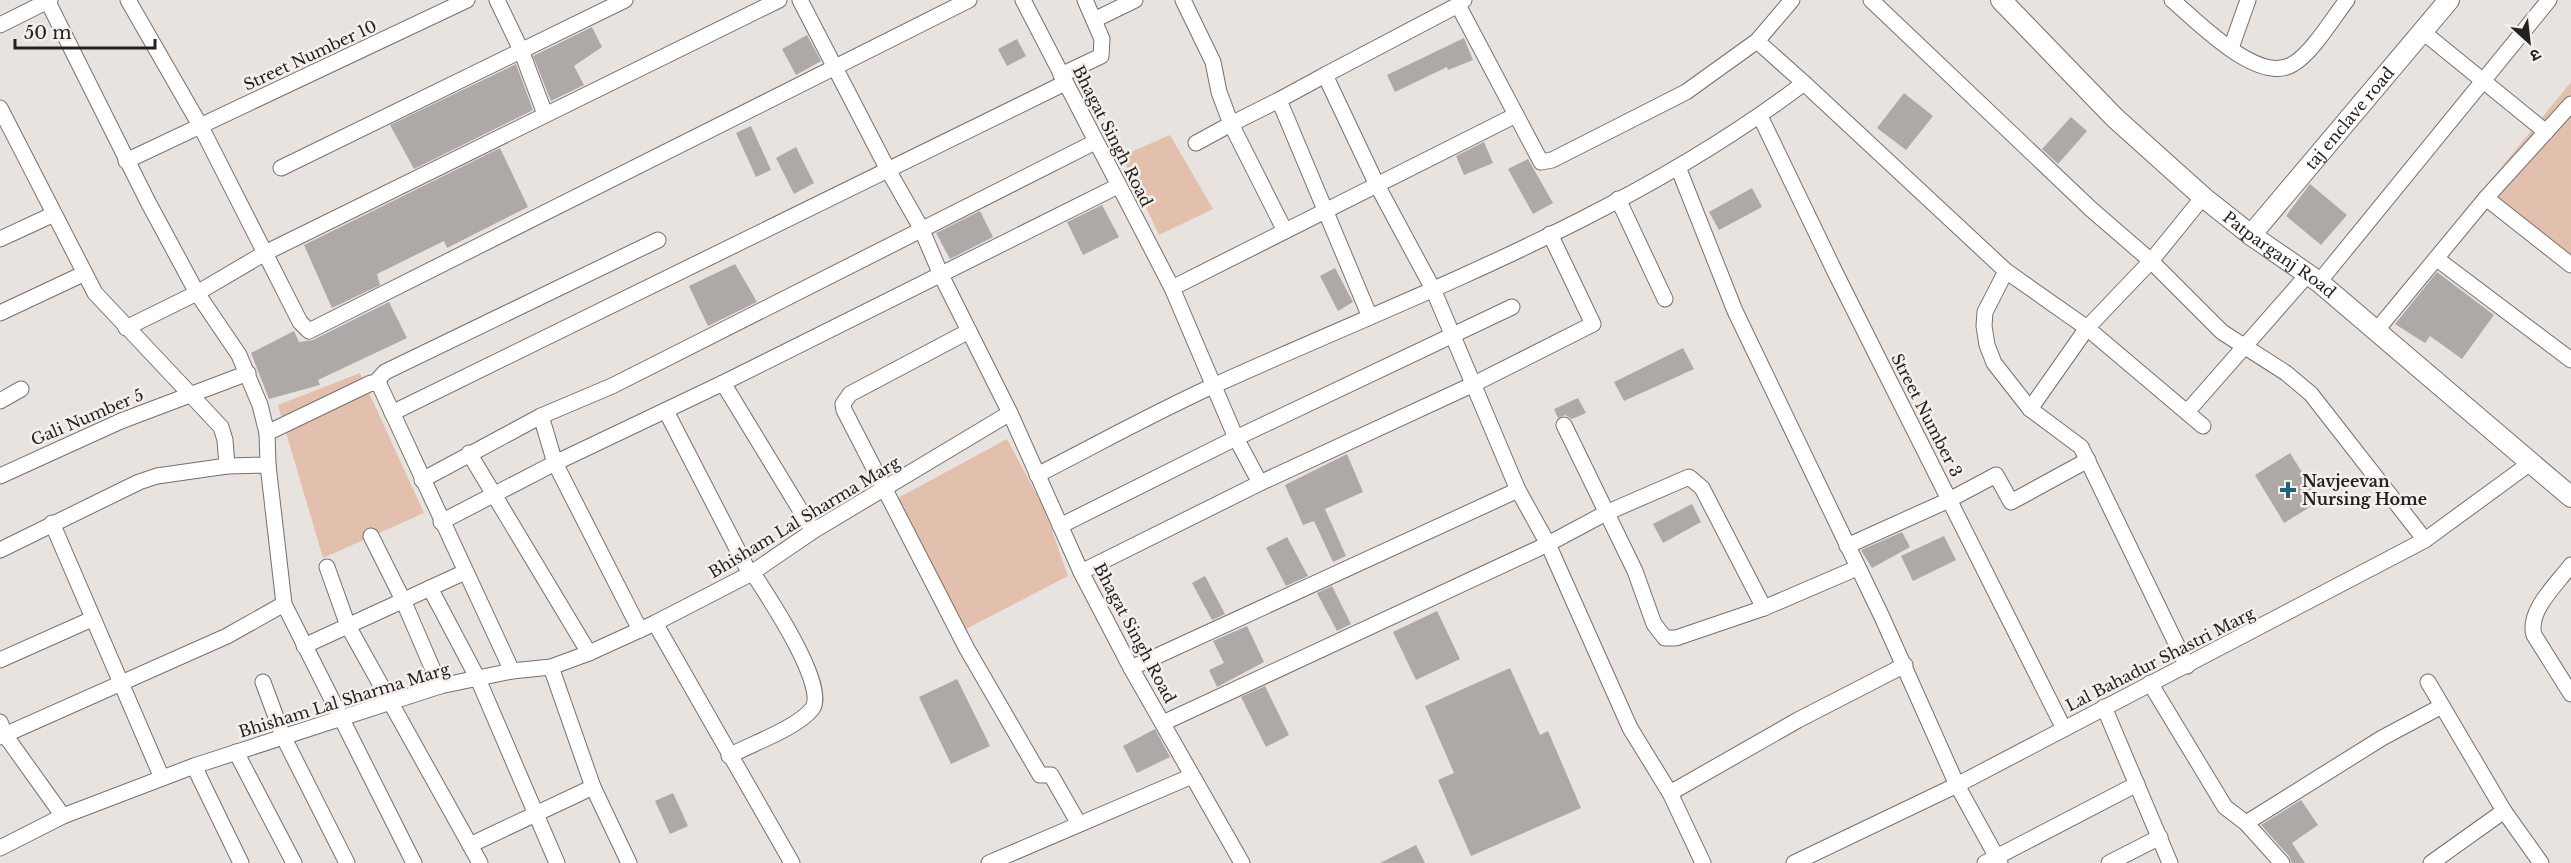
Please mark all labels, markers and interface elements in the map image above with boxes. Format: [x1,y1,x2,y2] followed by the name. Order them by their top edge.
[15,12,154,50] scale bar
[2499,12,2559,72] north arrow
[240,15,380,95] street label: Street Number 10
[24,22,72,44] text: 50 m
[2527,44,2545,67] text: उ
[1069,62,1157,210] street label: Bhagat Singh Road
[2301,63,2399,173] street label: taj enclave road
[2219,207,2340,302] street label: Patparganj Road
[1887,350,1967,480] street label: Street Number 3
[28,384,146,450] street label: Gali Number 5
[705,452,904,582] street label: Bhisham Lal Sharma Marg
[2302,471,2427,509] place label: Navjeevan Nursing Home
[2279,481,2297,499] marker: Navjeevan Nursing Home
[1090,560,1180,707] street label: Bhagat Singh Road
[2062,602,2258,715] street label: Lal Bahadur Shastri Marg
[236,658,452,742] street label: Bhisham Lal Sharma Marg

